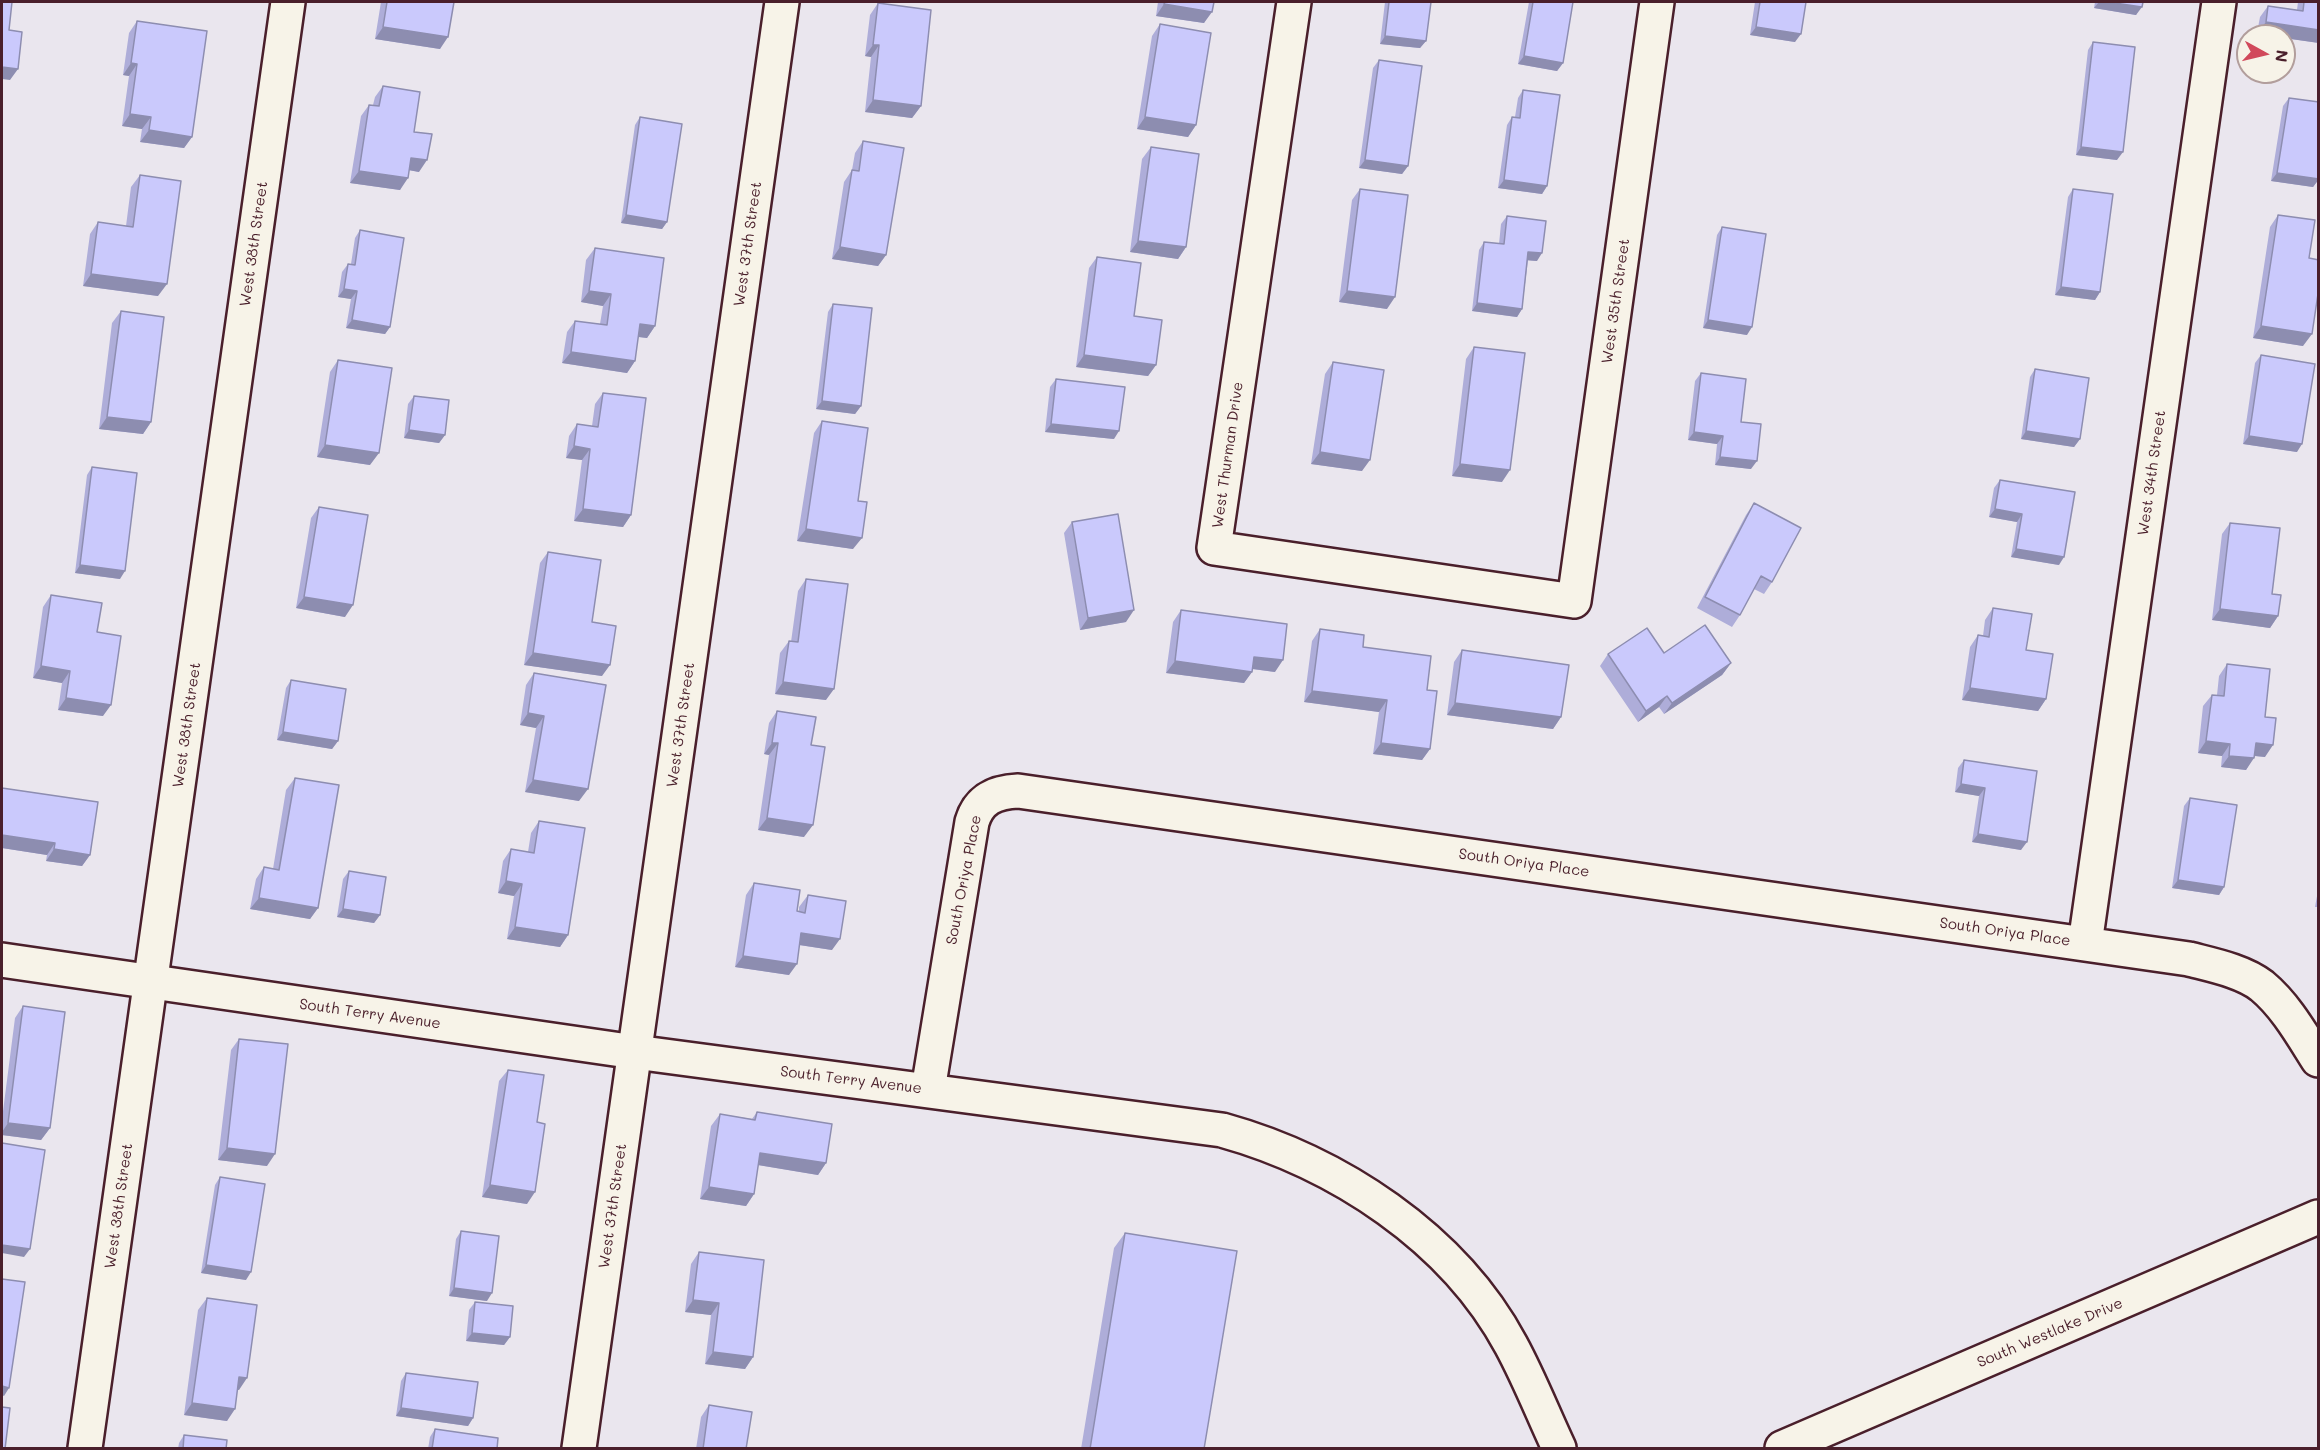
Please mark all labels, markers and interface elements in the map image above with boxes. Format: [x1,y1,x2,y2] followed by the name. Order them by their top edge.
[2236,24,2296,84] north arrow
[2271,49,2294,64] text: N
[236,180,272,308] street label: West 38th Street
[730,180,766,308] street label: West 37th Street
[1598,237,1634,365] street label: West 35th Street
[1209,381,1247,529] street label: West Thurman Drive
[2134,409,2170,537] street label: West 34th Street
[169,661,205,789] street label: West 38th Street
[663,661,699,789] street label: West 37th Street
[943,814,985,946] street label: South Oriya Place
[1458,845,1590,881] street label: South Oriya Place
[1939,914,2071,950] street label: South Oriya Place
[298,995,442,1033] street label: South Terry Avenue
[779,1062,923,1098] street label: South Terry Avenue
[101,1142,137,1270] street label: West 38th Street
[595,1142,631,1270] street label: West 37th Street
[1974,1294,2126,1372] street label: South Westlake Drive

